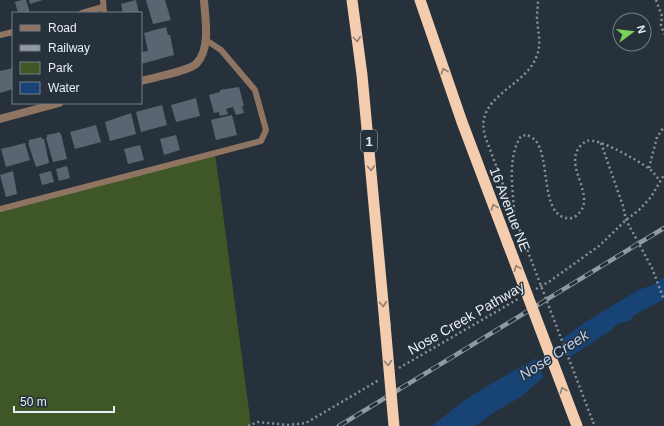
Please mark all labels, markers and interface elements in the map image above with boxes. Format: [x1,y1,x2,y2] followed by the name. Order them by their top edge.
[12,12,142,104] legend
[612,12,652,52] north arrow
[48,21,77,35] text: Road
[635,24,648,35] text: N
[352,36,361,42] one-way arrow
[48,41,90,55] text: Railway
[48,61,74,75] text: Park
[440,67,448,74] one-way arrow
[48,81,80,95] text: Water
[361,130,377,152] road number: 1
[487,164,533,254] street label: 16 Avenue NE
[367,165,376,171] one-way arrow
[490,204,498,211] one-way arrow
[513,265,521,272] one-way arrow
[405,278,527,358] street label: Nose Creek Pathway
[379,301,388,307] one-way arrow
[516,325,593,383] water label: Nose Creek
[384,360,393,366] one-way arrow
[560,386,568,393] one-way arrow
[14,388,114,414] scale bar
[20,395,47,409] text: 50 m

